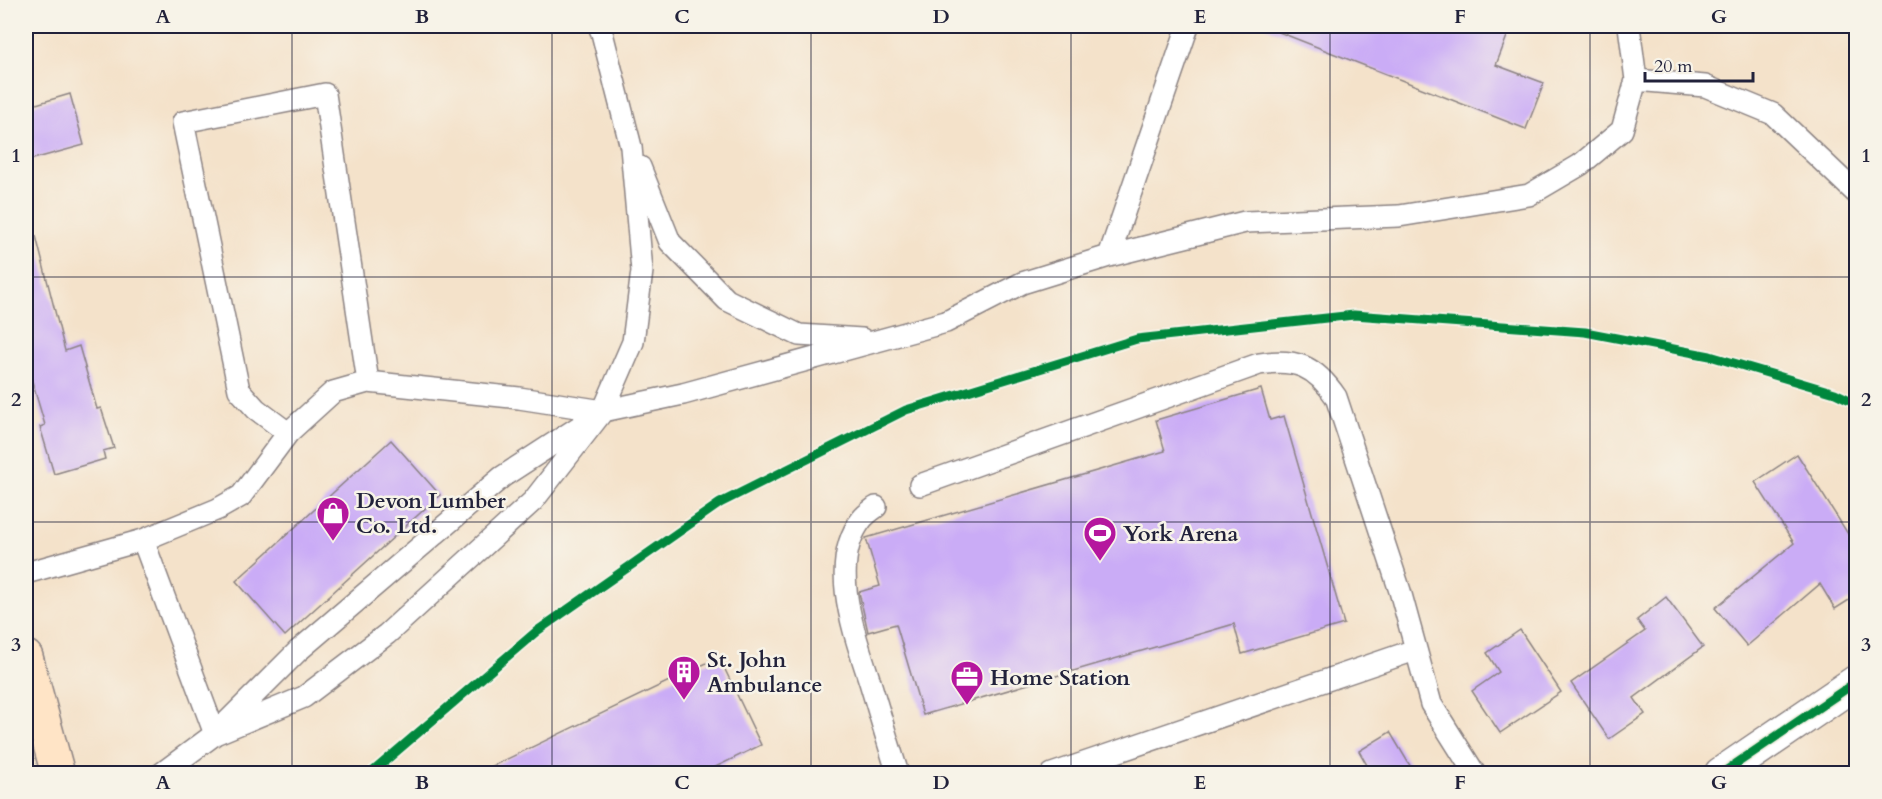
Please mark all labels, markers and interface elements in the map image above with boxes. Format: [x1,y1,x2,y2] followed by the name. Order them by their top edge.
[155,3,171,30] text: A
[415,3,429,30] text: B
[674,3,690,30] text: C
[932,3,950,30] text: D
[1194,3,1206,30] text: E
[1454,3,1466,30] text: F
[1711,3,1727,30] text: G
[1645,45,1753,83] scale bar
[1654,54,1693,79] text: 20 m
[11,142,21,169] text: 1
[1861,142,1871,169] text: 1
[11,386,21,413] text: 2
[1861,386,1871,413] text: 2
[356,486,506,541] place label: Devon Lumber Co. Ltd.
[315,495,351,542] shop icon: Devon Lumber Co. Ltd.
[1082,515,1118,562] sports icon: York Arena
[1123,519,1239,549] place label: York Arena
[11,631,21,658] text: 3
[1861,631,1871,658] text: 3
[707,645,822,700] place label: St. John Ambulance
[666,654,702,701] building icon: St. John Ambulance
[949,659,985,706] office icon: Home Station
[990,663,1130,693] place label: Home Station
[155,769,171,796] text: A
[415,769,429,796] text: B
[674,769,690,796] text: C
[932,769,950,796] text: D
[1194,769,1206,796] text: E
[1454,769,1466,796] text: F
[1711,769,1727,796] text: G

